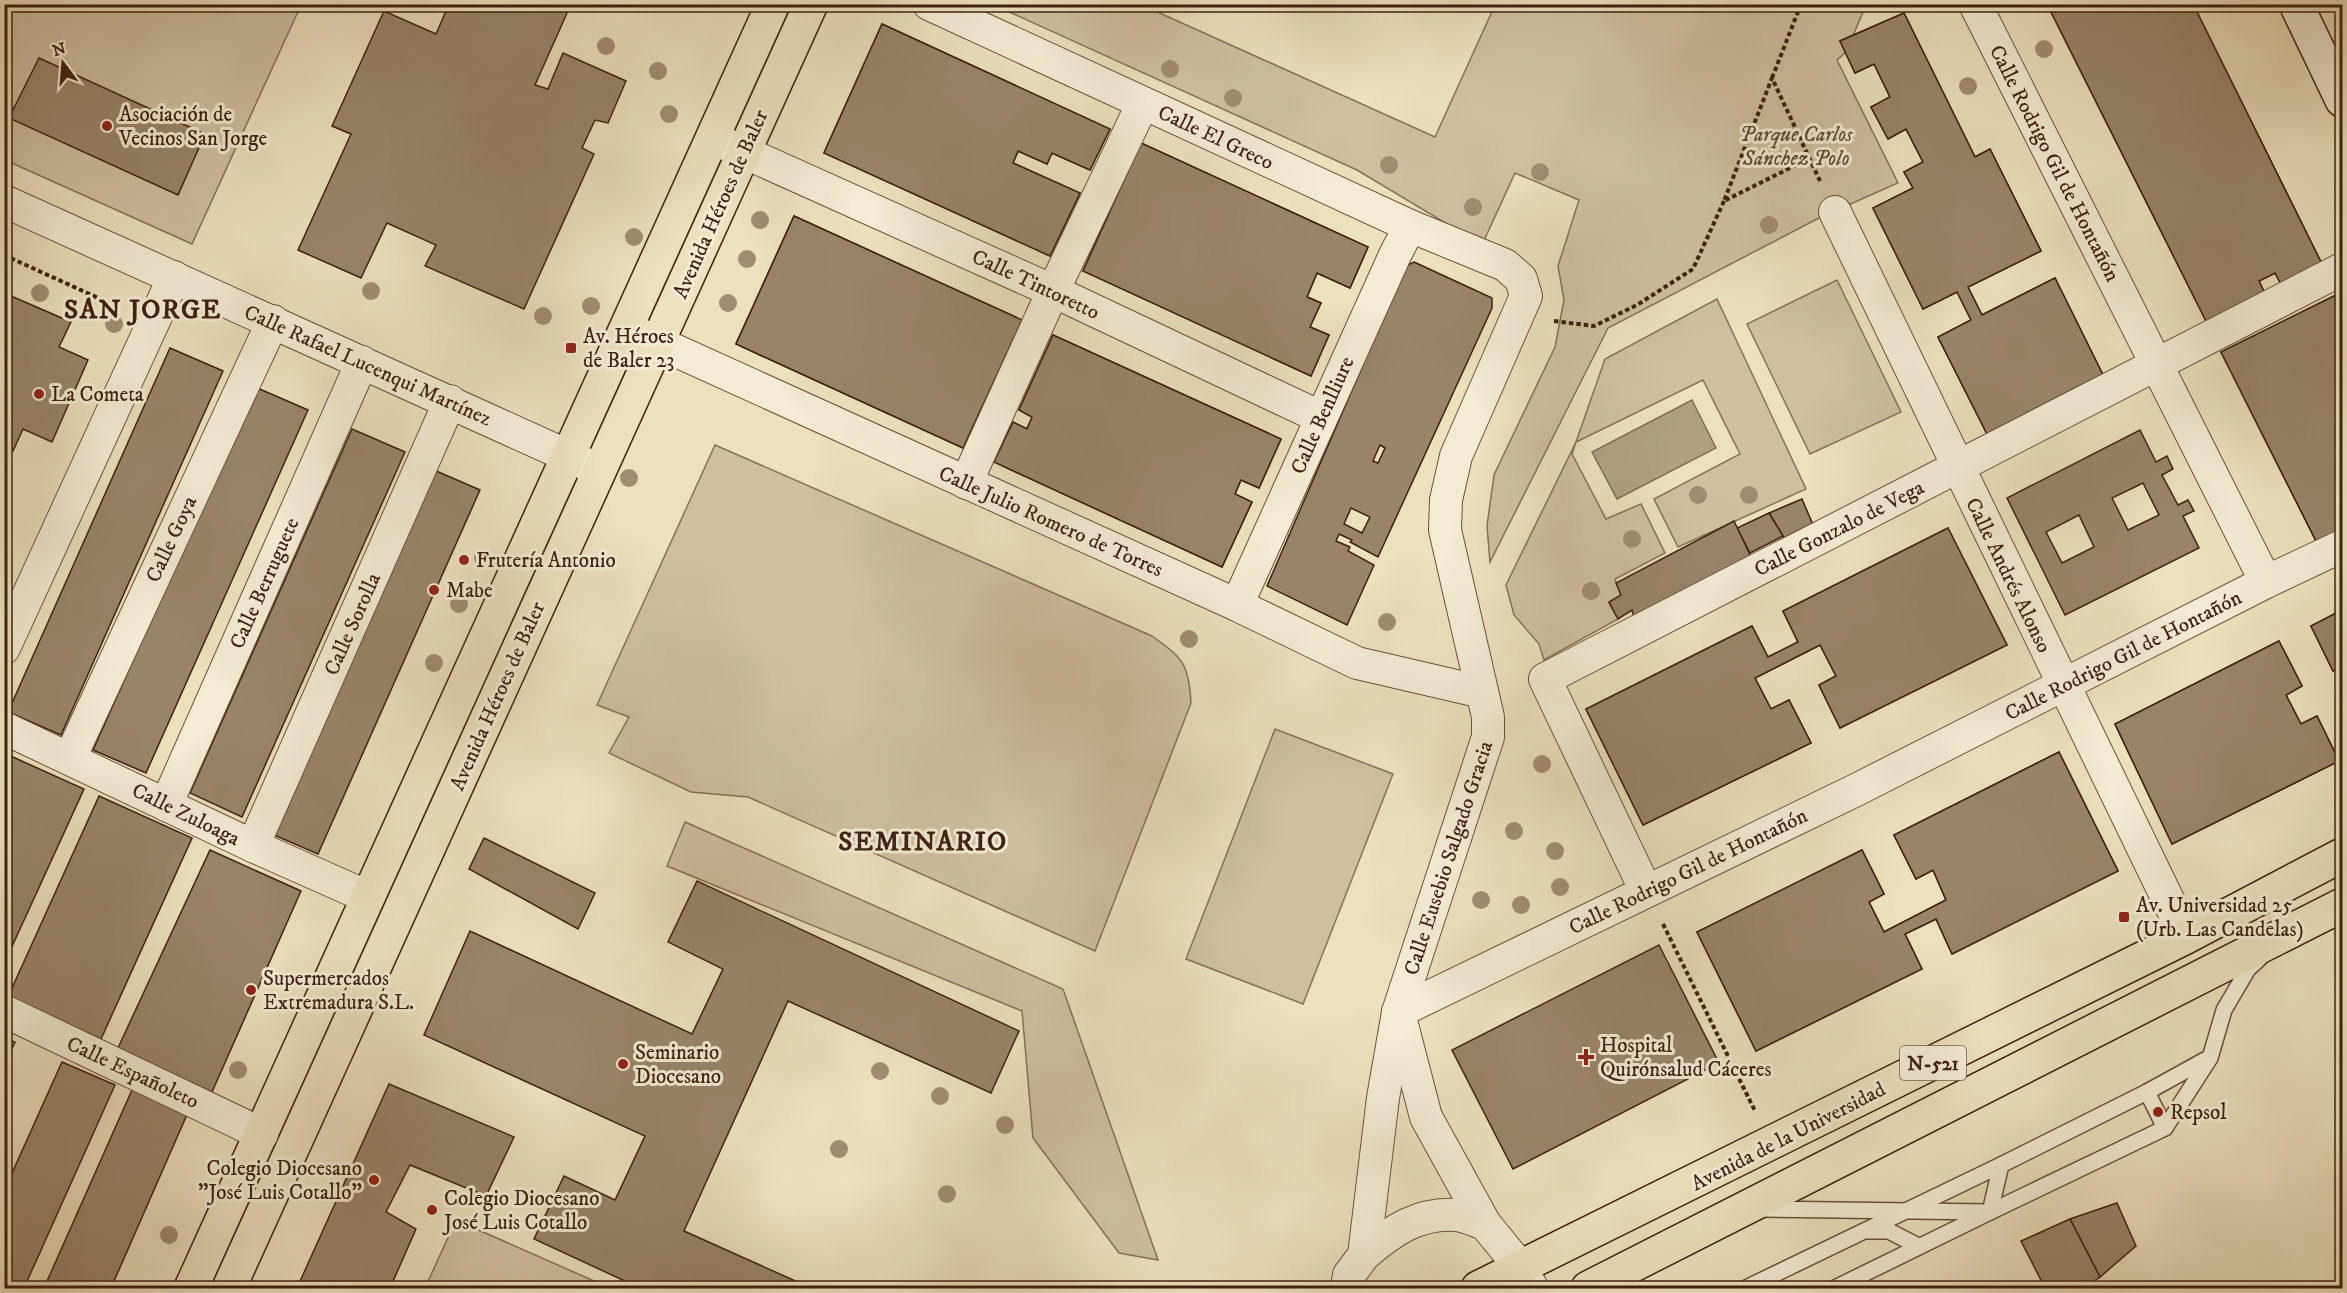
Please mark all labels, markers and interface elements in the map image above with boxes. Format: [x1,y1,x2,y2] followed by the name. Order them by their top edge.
[33,33,93,93] north arrow
[50,38,68,61] text: N
[1983,41,2125,286] street label: Calle Rodrigo Gil de Hontañón
[1154,100,1278,176] street label: Calle El Greco
[118,102,268,152] place label: Asociación de Vecinos San Jorge
[668,106,774,303] street label: Avenida Héroes de Baler
[100,119,114,133] marker: Asociación de Vecinos San Jorge
[1740,122,1853,172] park label: Parque Carlos Sánchez Polo
[968,244,1103,326] street label: Calle Tintoretto
[64,293,222,327] district label: SAN JORGE
[240,300,495,432] street label: Calle Rafael Lucenqui Martínez
[583,324,674,374] place label: Av. Héroes de Baler 23
[564,341,578,355] marker: Av. Héroes de Baler 23
[1285,352,1361,478] street label: Calle Benlliure
[51,382,144,408] place label: La Cometa
[32,387,46,401] marker: La Cometa
[934,461,1167,583] street label: Calle Julio Romero de Torres
[1750,475,1929,583] street label: Calle Gonzalo de Vega
[141,492,203,587] street label: Calle Goya
[1959,494,2057,657] street label: Calle Andrés Alonso
[224,514,306,653] street label: Calle Berruguete
[476,548,616,574] place label: Frutería Antonio
[457,553,471,567] marker: Frutería Antonio
[319,569,387,680] street label: Calle Sorolla
[446,578,493,604] place label: Mabe
[427,583,441,597] marker: Mabe
[2001,585,2246,727] street label: Calle Rodrigo Gil de Hontañón
[445,598,551,795] street label: Avenida Héroes de Baler
[1399,738,1499,979] street label: Calle Eusebio Salgado Gracia
[127,778,244,852] street label: Calle Zuloaga
[1565,803,1812,941] street label: Calle Rodrigo Gil de Hontañón
[838,825,1008,859] district label: SEMINARIO
[2136,893,2304,943] place label: Av. Universidad 25 (Urb. Las Candelas)
[2117,910,2131,924] marker: Av. Universidad 25 (Urb. Las Candelas)
[263,966,414,1016] place label: Supermercados Extremadura S.L.
[244,983,258,997] marker: Supermercados Extremadura S.L.
[62,1031,203,1115] street label: Calle Españoleto
[1600,1033,1772,1083] place label: Hospital Quirónsalud Cáceres
[635,1040,721,1090] place label: Seminario Diocesano
[1900,1046,1966,1080] road number: N-521
[1577,1048,1595,1066] marker: Hospital Quirónsalud Cáceres
[616,1057,630,1071] marker: Seminario Diocesano
[1687,1076,1890,1197] street label: Avenida de la Universidad
[2170,1100,2227,1126] place label: Repsol
[2151,1105,2165,1119] marker: Repsol
[198,1156,362,1206] place label: Colegio Diocesano "José Luis Cotallo"
[367,1173,381,1187] marker: Colegio Diocesano "José Luis Cotallo"
[442,1186,599,1236] place label: Colegio Diocesano José Luis Cotallo
[425,1203,439,1217] marker: Colegio Diocesano José Luis Cotallo

